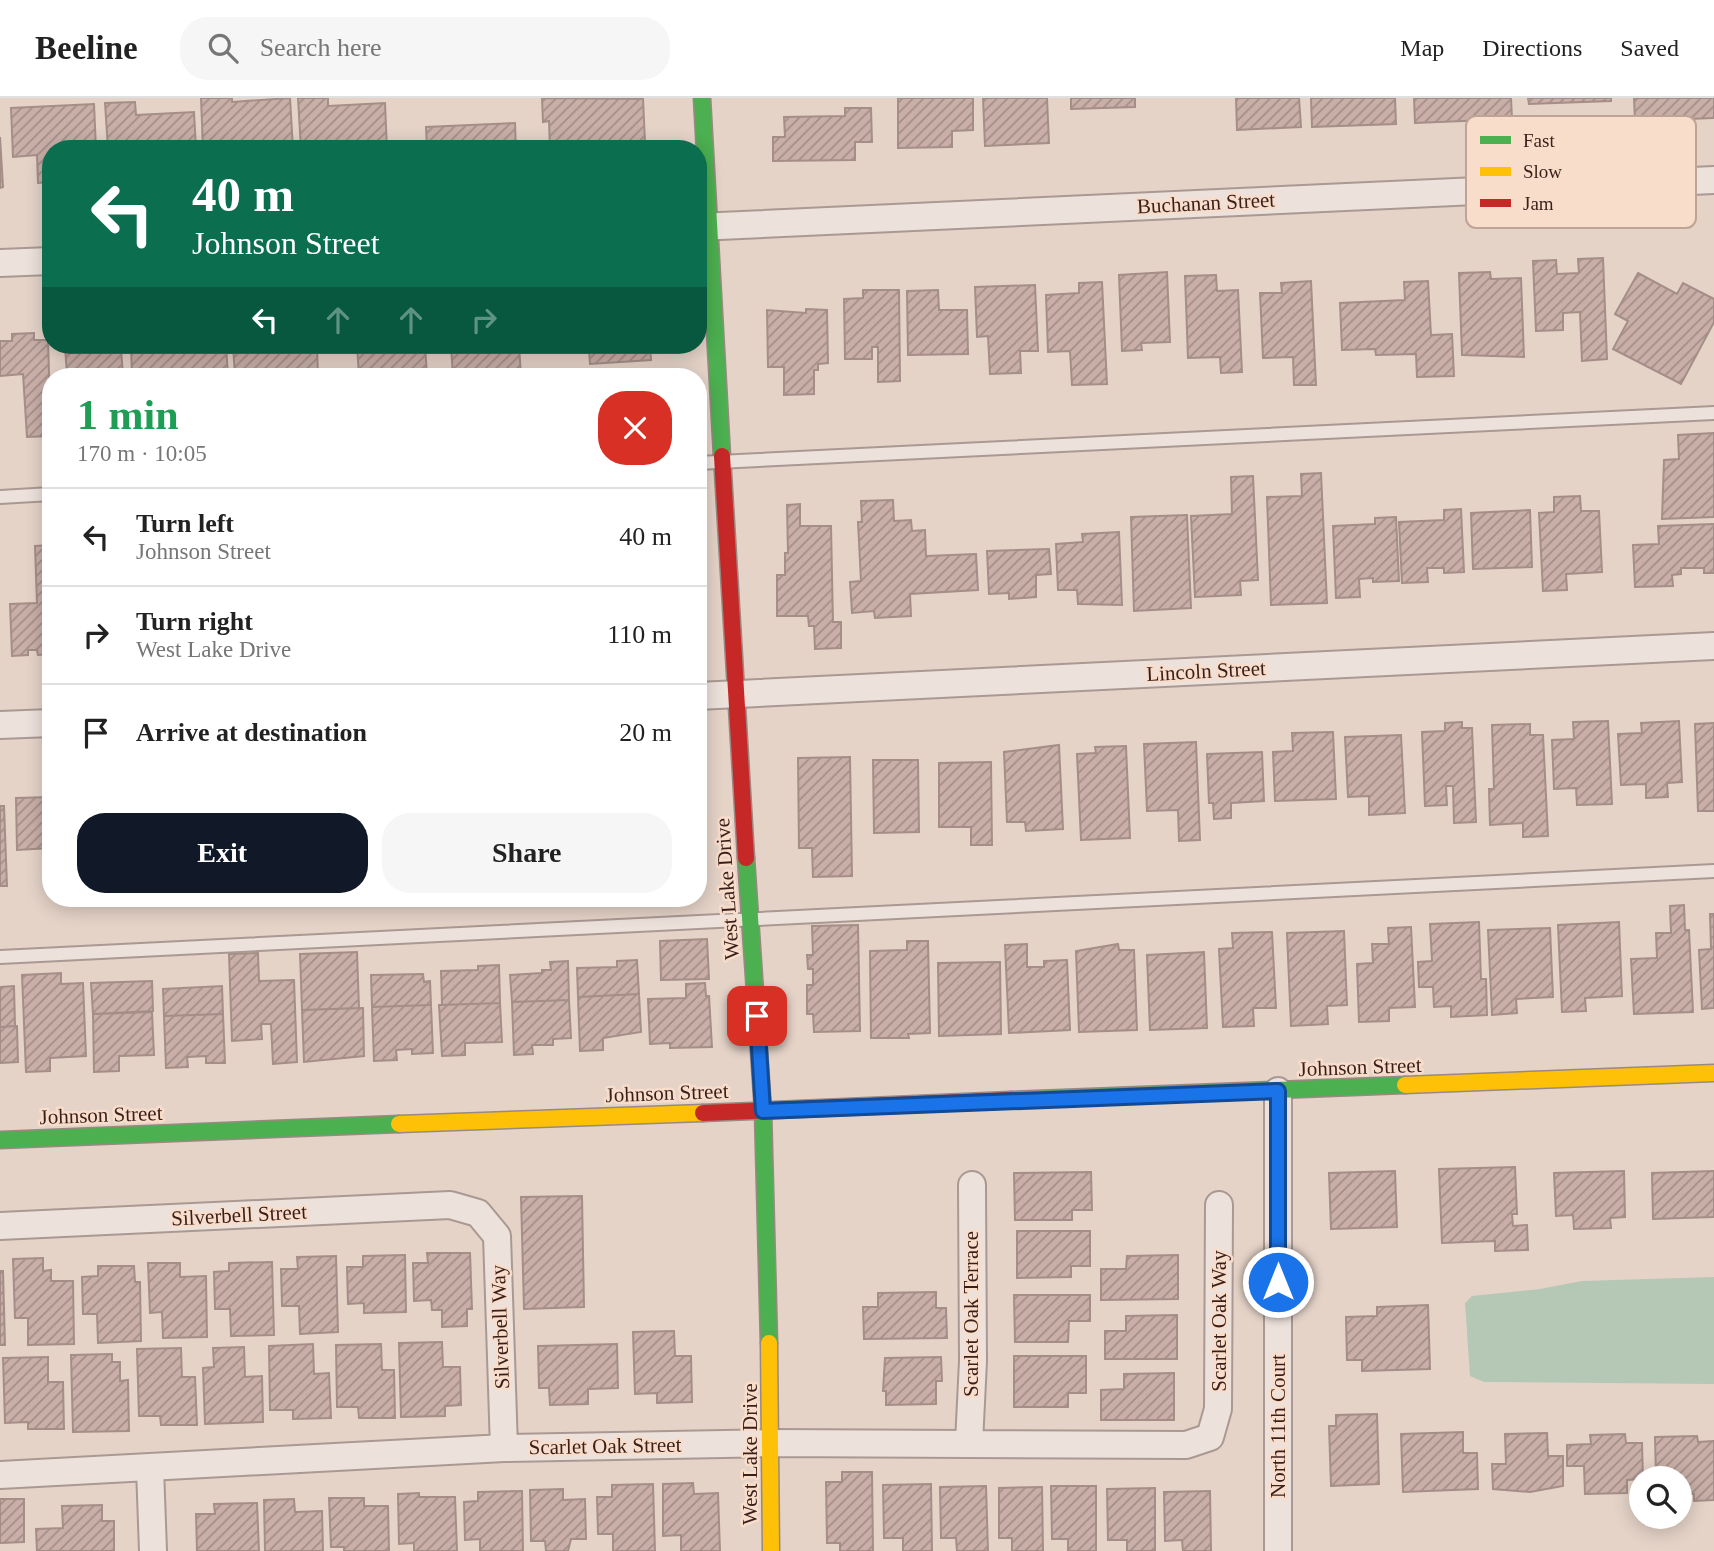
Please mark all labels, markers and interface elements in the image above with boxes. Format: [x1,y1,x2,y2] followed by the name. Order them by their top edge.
[180,17,670,80] search box
[204,29,242,67] icon: search
[35,30,138,66] text: Beeline
[260,33,382,62] text: Search here
[1400,35,1444,61] text: Map
[1482,35,1582,61] text: Directions
[1620,35,1679,61] text: Saved
[1466,116,1696,228] legend
[1523,130,1555,151] text: Fast
[1523,161,1562,182] text: Slow
[192,167,294,222] text: 40 m
[77,168,168,259] icon: left
[1136,187,1276,219] street label: Buchanan Street
[1523,193,1554,214] text: Jam
[192,225,380,261] text: Johnson Street
[246,301,284,339] icon: left
[319,301,357,339] icon: ahead
[392,301,430,339] icon: ahead
[465,301,503,339] icon: right
[598,391,672,465] button: close
[77,392,179,438] text: 1 min
[77,441,207,466] text: 170 m · 10:05
[136,509,234,538] text: Turn left
[77,518,115,556] icon: left
[619,522,672,551] text: 40 m
[136,539,271,564] text: Johnson Street
[136,607,253,636] text: Turn right
[77,616,115,654] icon: right
[607,620,672,649] text: 110 m
[136,637,291,662] text: West Lake Drive
[1146,656,1266,686] street label: Lincoln Street
[77,714,115,752] icon: arrive
[136,718,367,747] text: Arrive at destination
[619,718,672,747] text: 20 m
[77,813,368,893] button: Exit
[382,813,672,893] button: Share
[710,817,744,961] street label: West Lake Drive
[727,986,787,1046] pin
[738,997,776,1035] icon: arrive
[1298,1053,1422,1081] street label: Johnson Street
[605,1079,729,1107] street label: Johnson Street
[39,1101,163,1129] street label: Johnson Street
[171,1199,308,1231] street label: Silverbell Street
[959,1231,983,1397] street label: Scarlet Oak Terrace
[1241,1245,1315,1319] position arrow
[1207,1250,1231,1392] street label: Scarlet Oak Way
[486,1264,514,1390] street label: Silverbell Way
[1266,1354,1290,1498] street label: North 11th Court
[738,1383,762,1525] street label: West Lake Drive
[528,1433,682,1459] street label: Scarlet Oak Street
[1629,1466,1692,1529] map controls
[1629,1466,1692,1529] button: search

